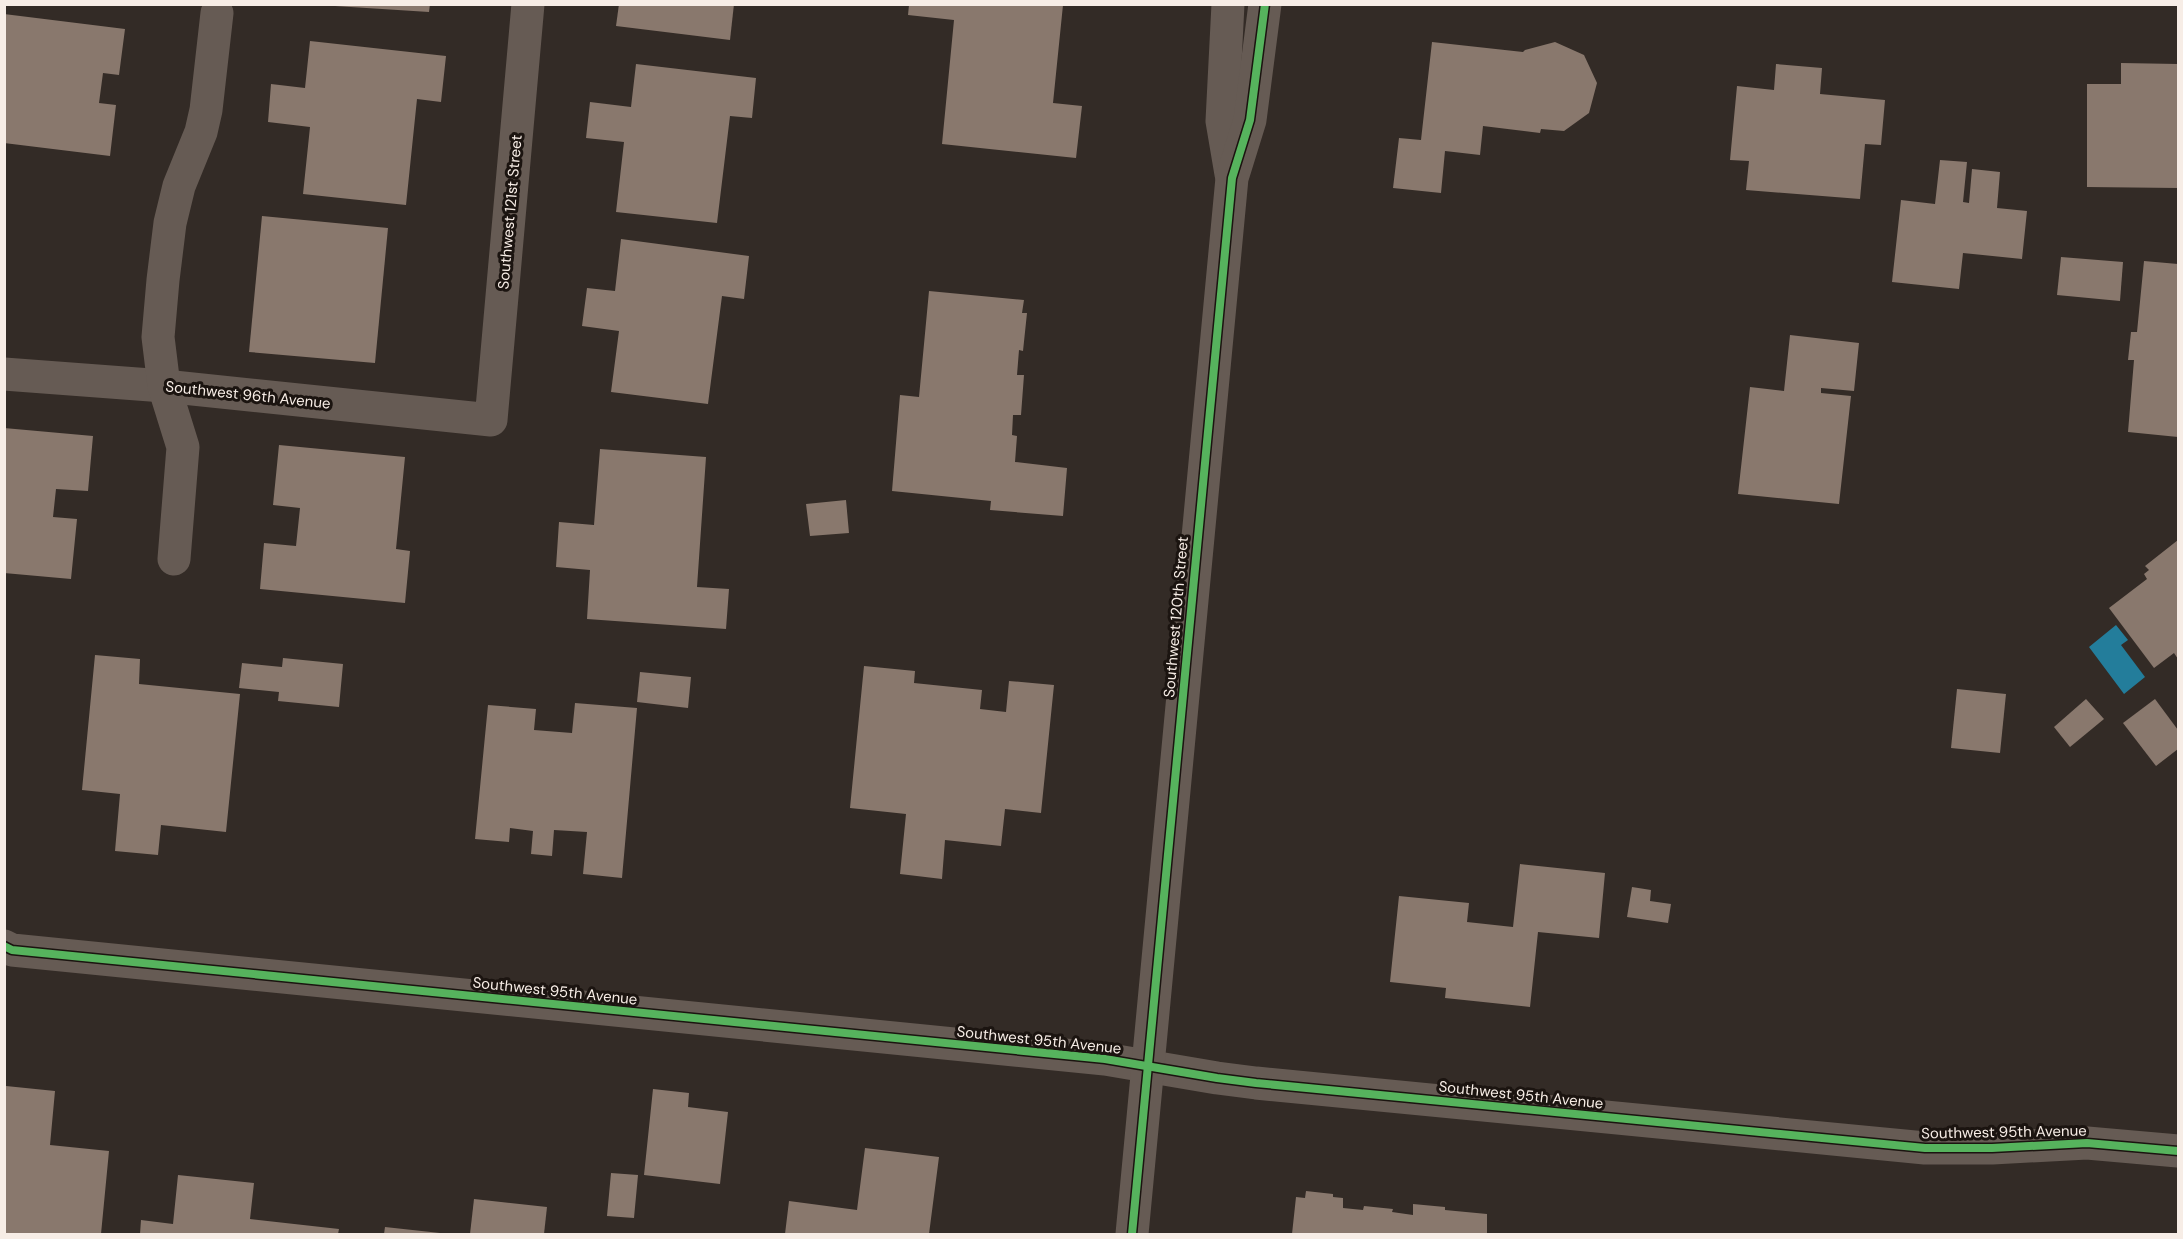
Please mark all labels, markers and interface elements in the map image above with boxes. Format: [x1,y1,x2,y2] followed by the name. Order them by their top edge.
[493,134,527,290] street label: Southwest 121st Street
[165,376,331,414] street label: Southwest 96th Avenue
[1159,535,1193,699] street label: Southwest 120th Street
[472,972,638,1010] street label: Southwest 95th Avenue
[956,1021,1122,1059] street label: Southwest 95th Avenue
[1438,1076,1604,1114] street label: Southwest 95th Avenue
[1921,1121,2087,1143] street label: Southwest 95th Avenue

